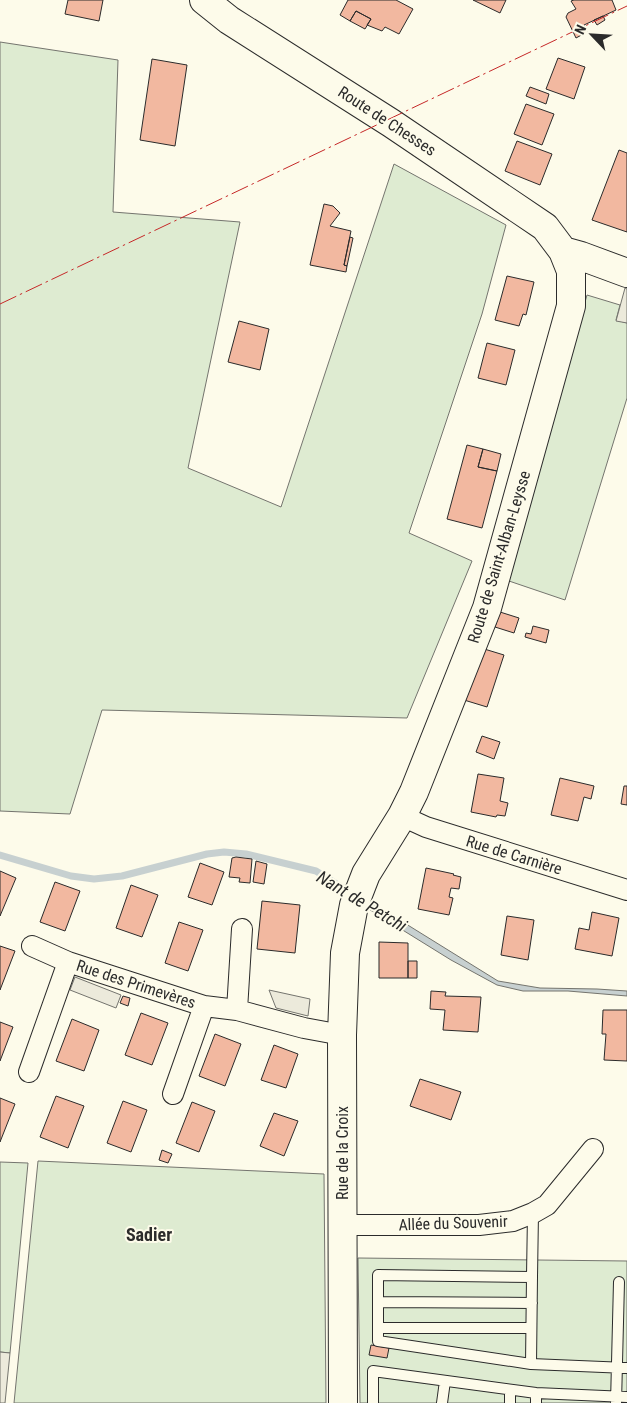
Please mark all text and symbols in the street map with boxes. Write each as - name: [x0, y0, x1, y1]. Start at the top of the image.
- north arrow: [567, 10, 617, 60]
- text: N: [571, 22, 589, 37]
- street label: Route de Chesses: [334, 82, 440, 160]
- street label: Route de Saint-Alban-Leysse: [464, 468, 534, 646]
- street label: Rue de Carnière: [464, 831, 564, 879]
- water label: Nant de Petchi: [313, 866, 412, 937]
- street label: Rue des Primevères: [74, 956, 198, 1012]
- street label: Rue de la Croix: [333, 1106, 352, 1200]
- street label: Allée du Souvenir: [398, 1212, 508, 1234]
- district label: Sadier: [126, 1224, 172, 1245]

